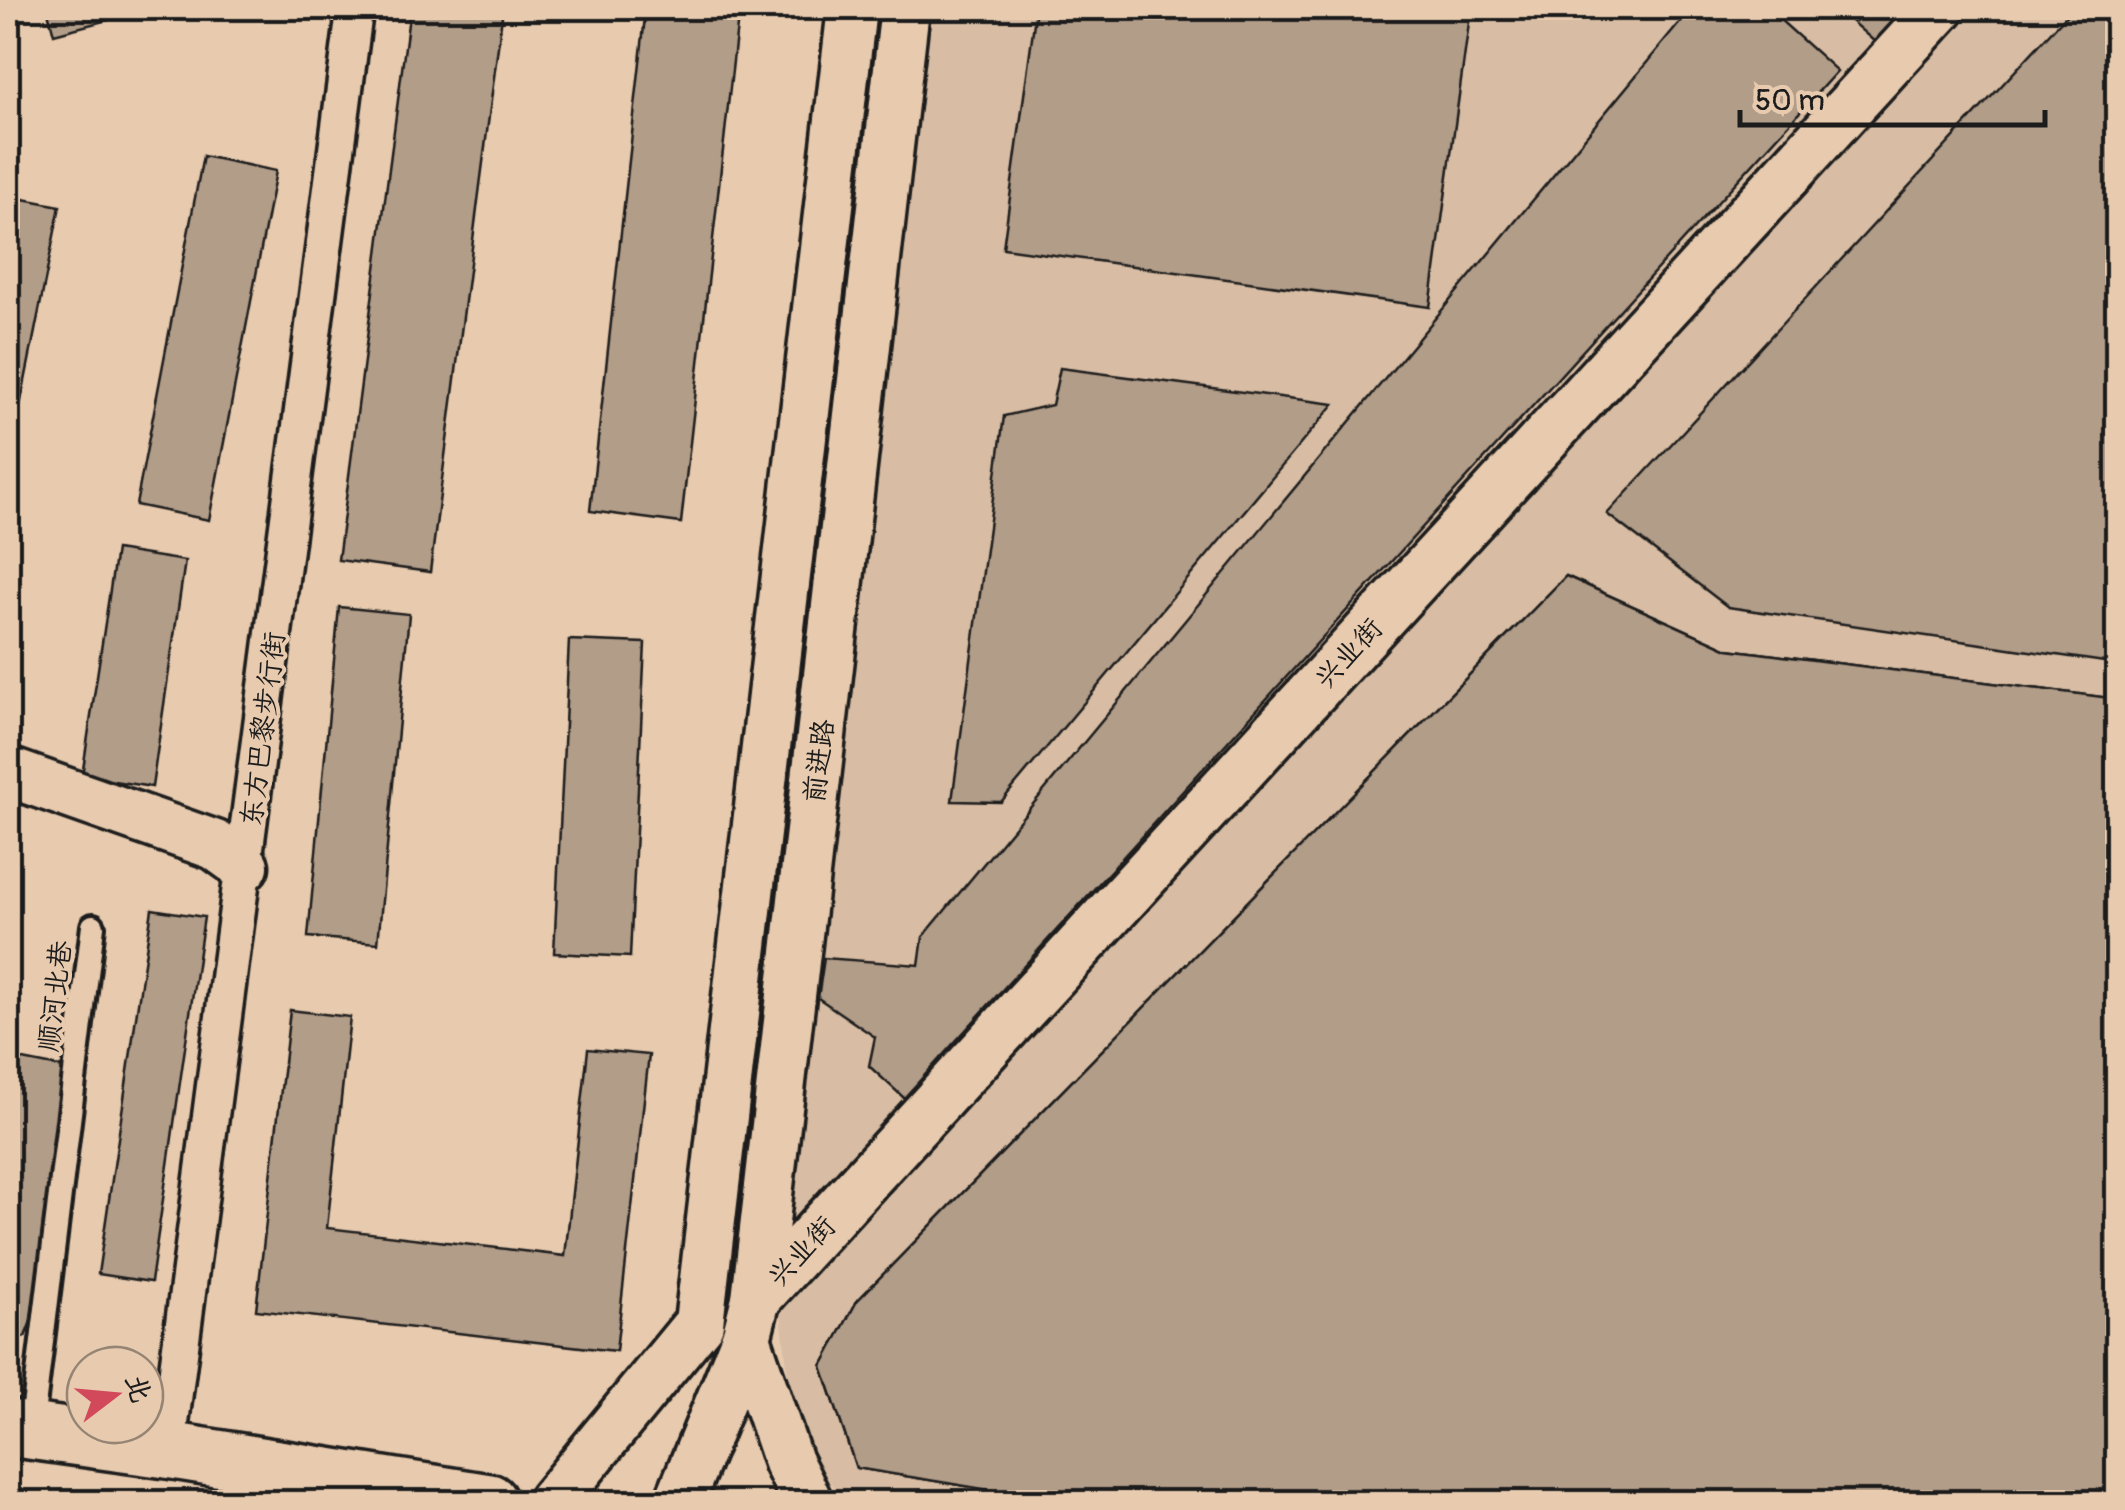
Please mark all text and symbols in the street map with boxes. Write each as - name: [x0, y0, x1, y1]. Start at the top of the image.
- scale bar: [1740, 65, 2045, 127]
- text: 50 m: [1755, 82, 1825, 119]
- street label: 兴业街: [1308, 611, 1391, 697]
- street label: 东方巴黎步行街: [234, 630, 293, 829]
- street label: 前进路: [797, 717, 842, 805]
- street label: 顺河北巷: [31, 937, 80, 1054]
- street label: 兴业街: [761, 1209, 844, 1295]
- north arrow: [65, 1345, 165, 1445]
- text: 北: [117, 1370, 158, 1407]

